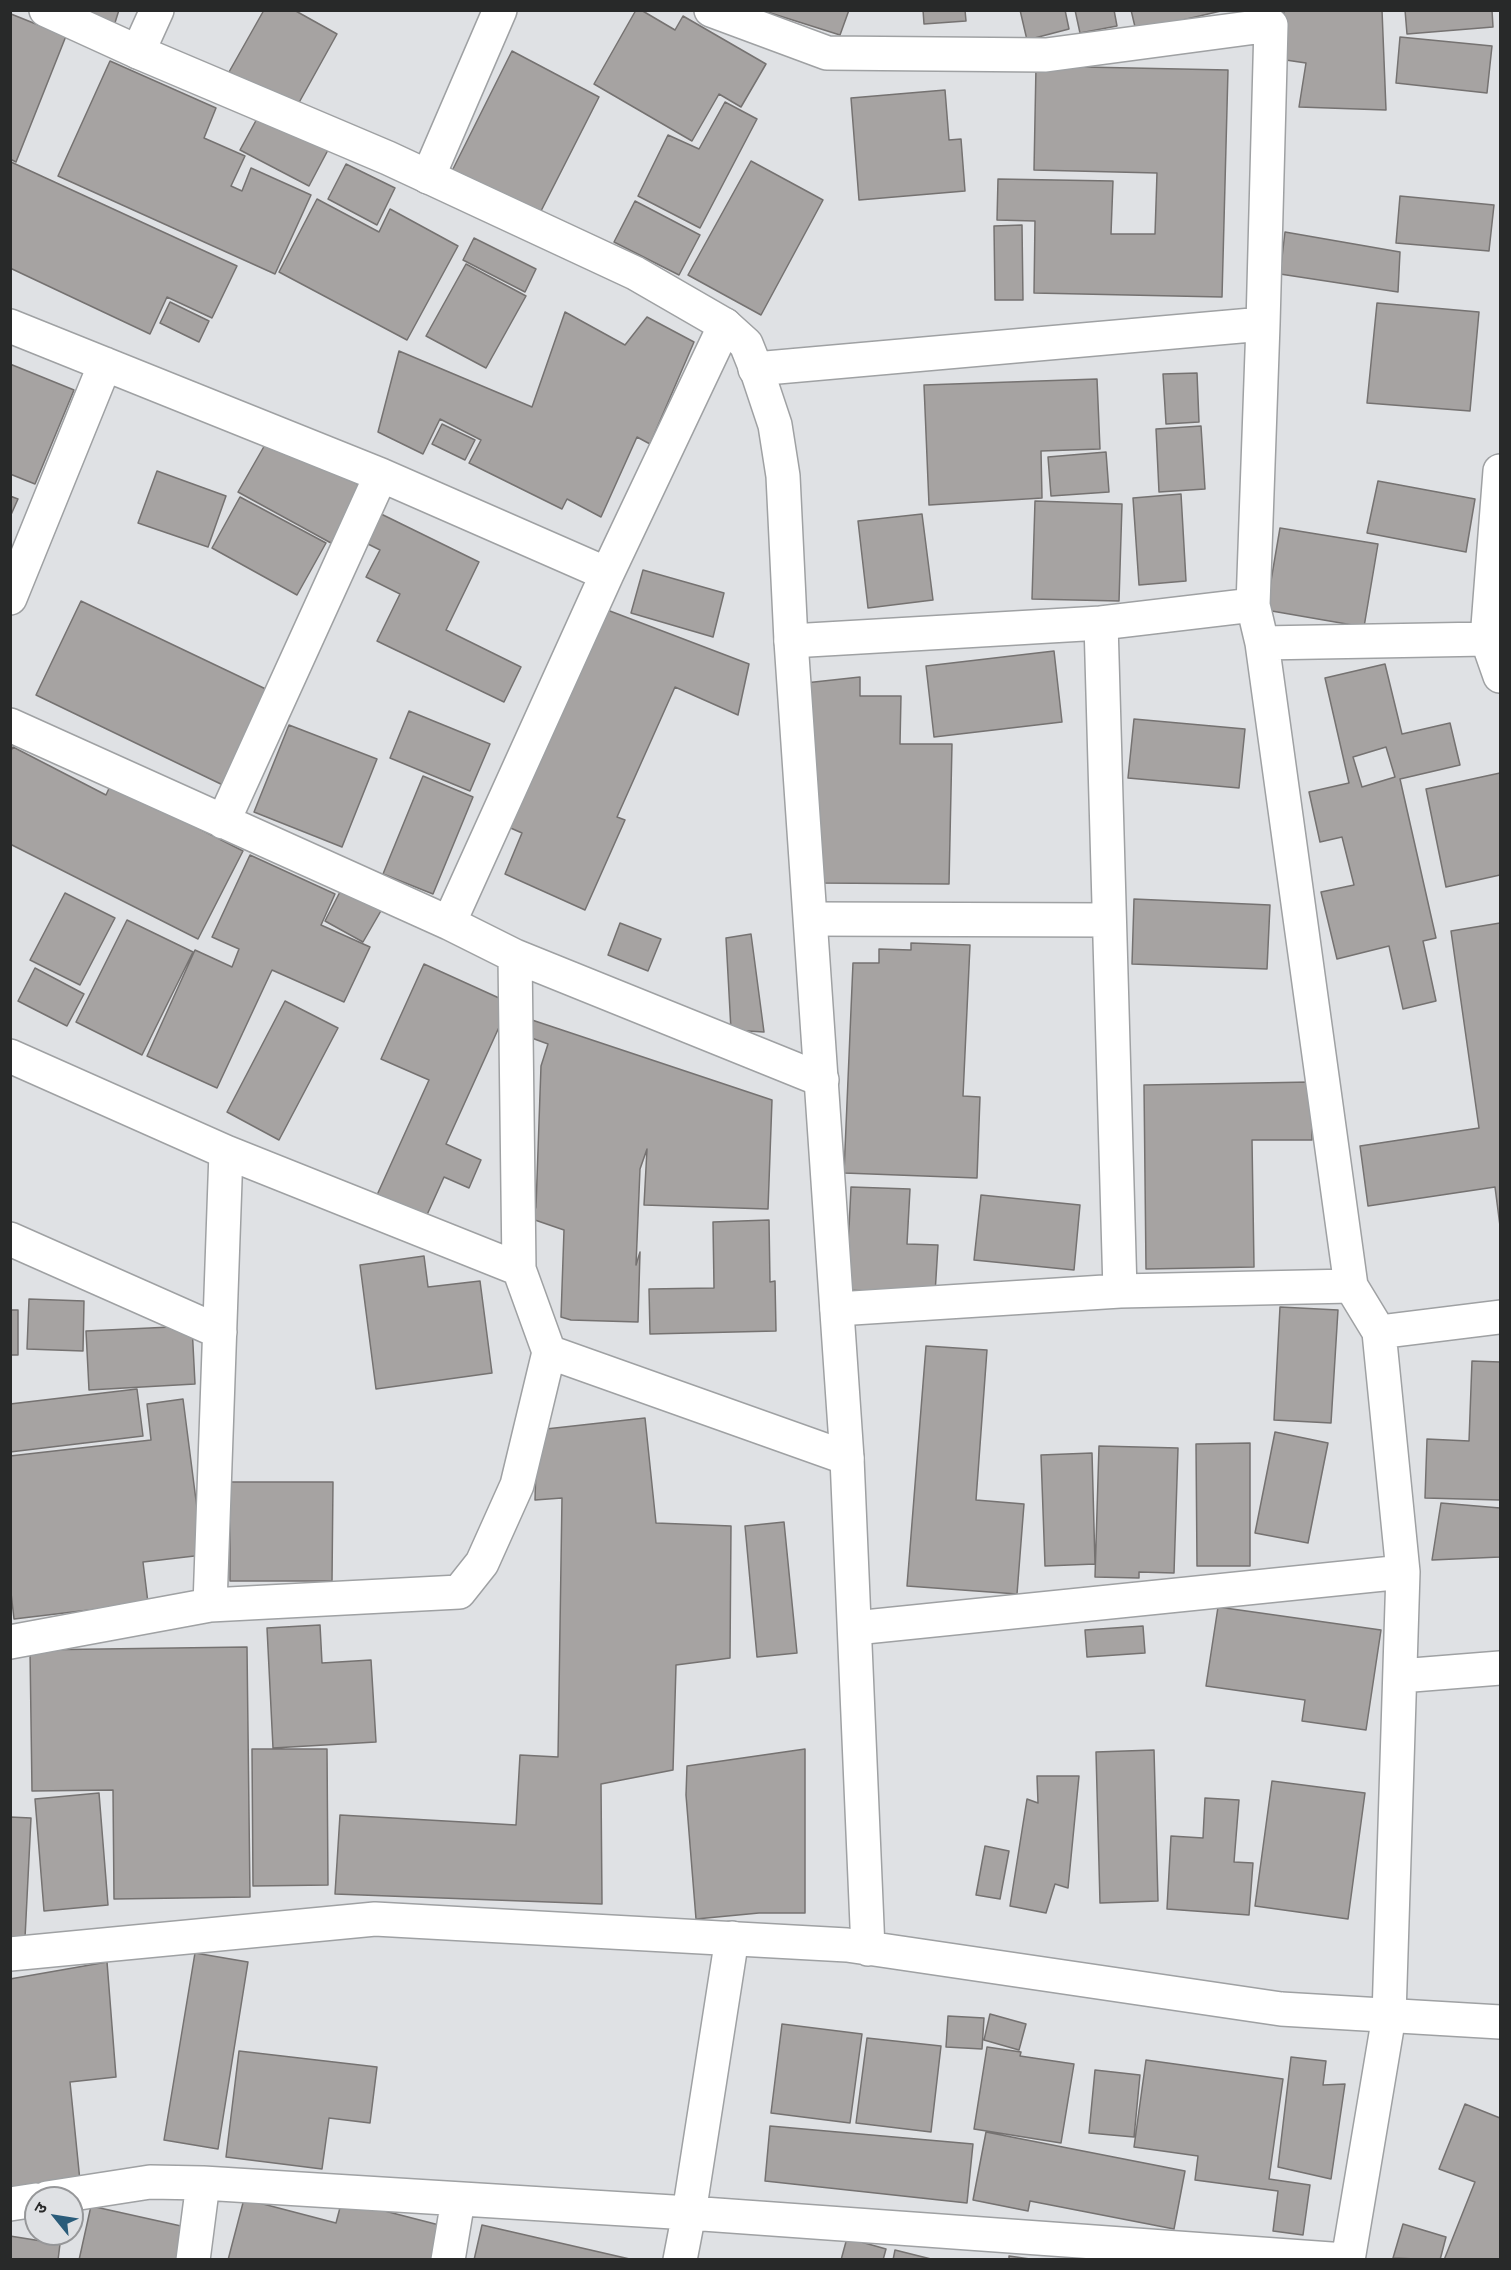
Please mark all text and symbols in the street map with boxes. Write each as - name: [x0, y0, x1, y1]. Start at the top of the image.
- north arrow: [24, 2186, 84, 2246]
- text: उ: [29, 2199, 51, 2217]

